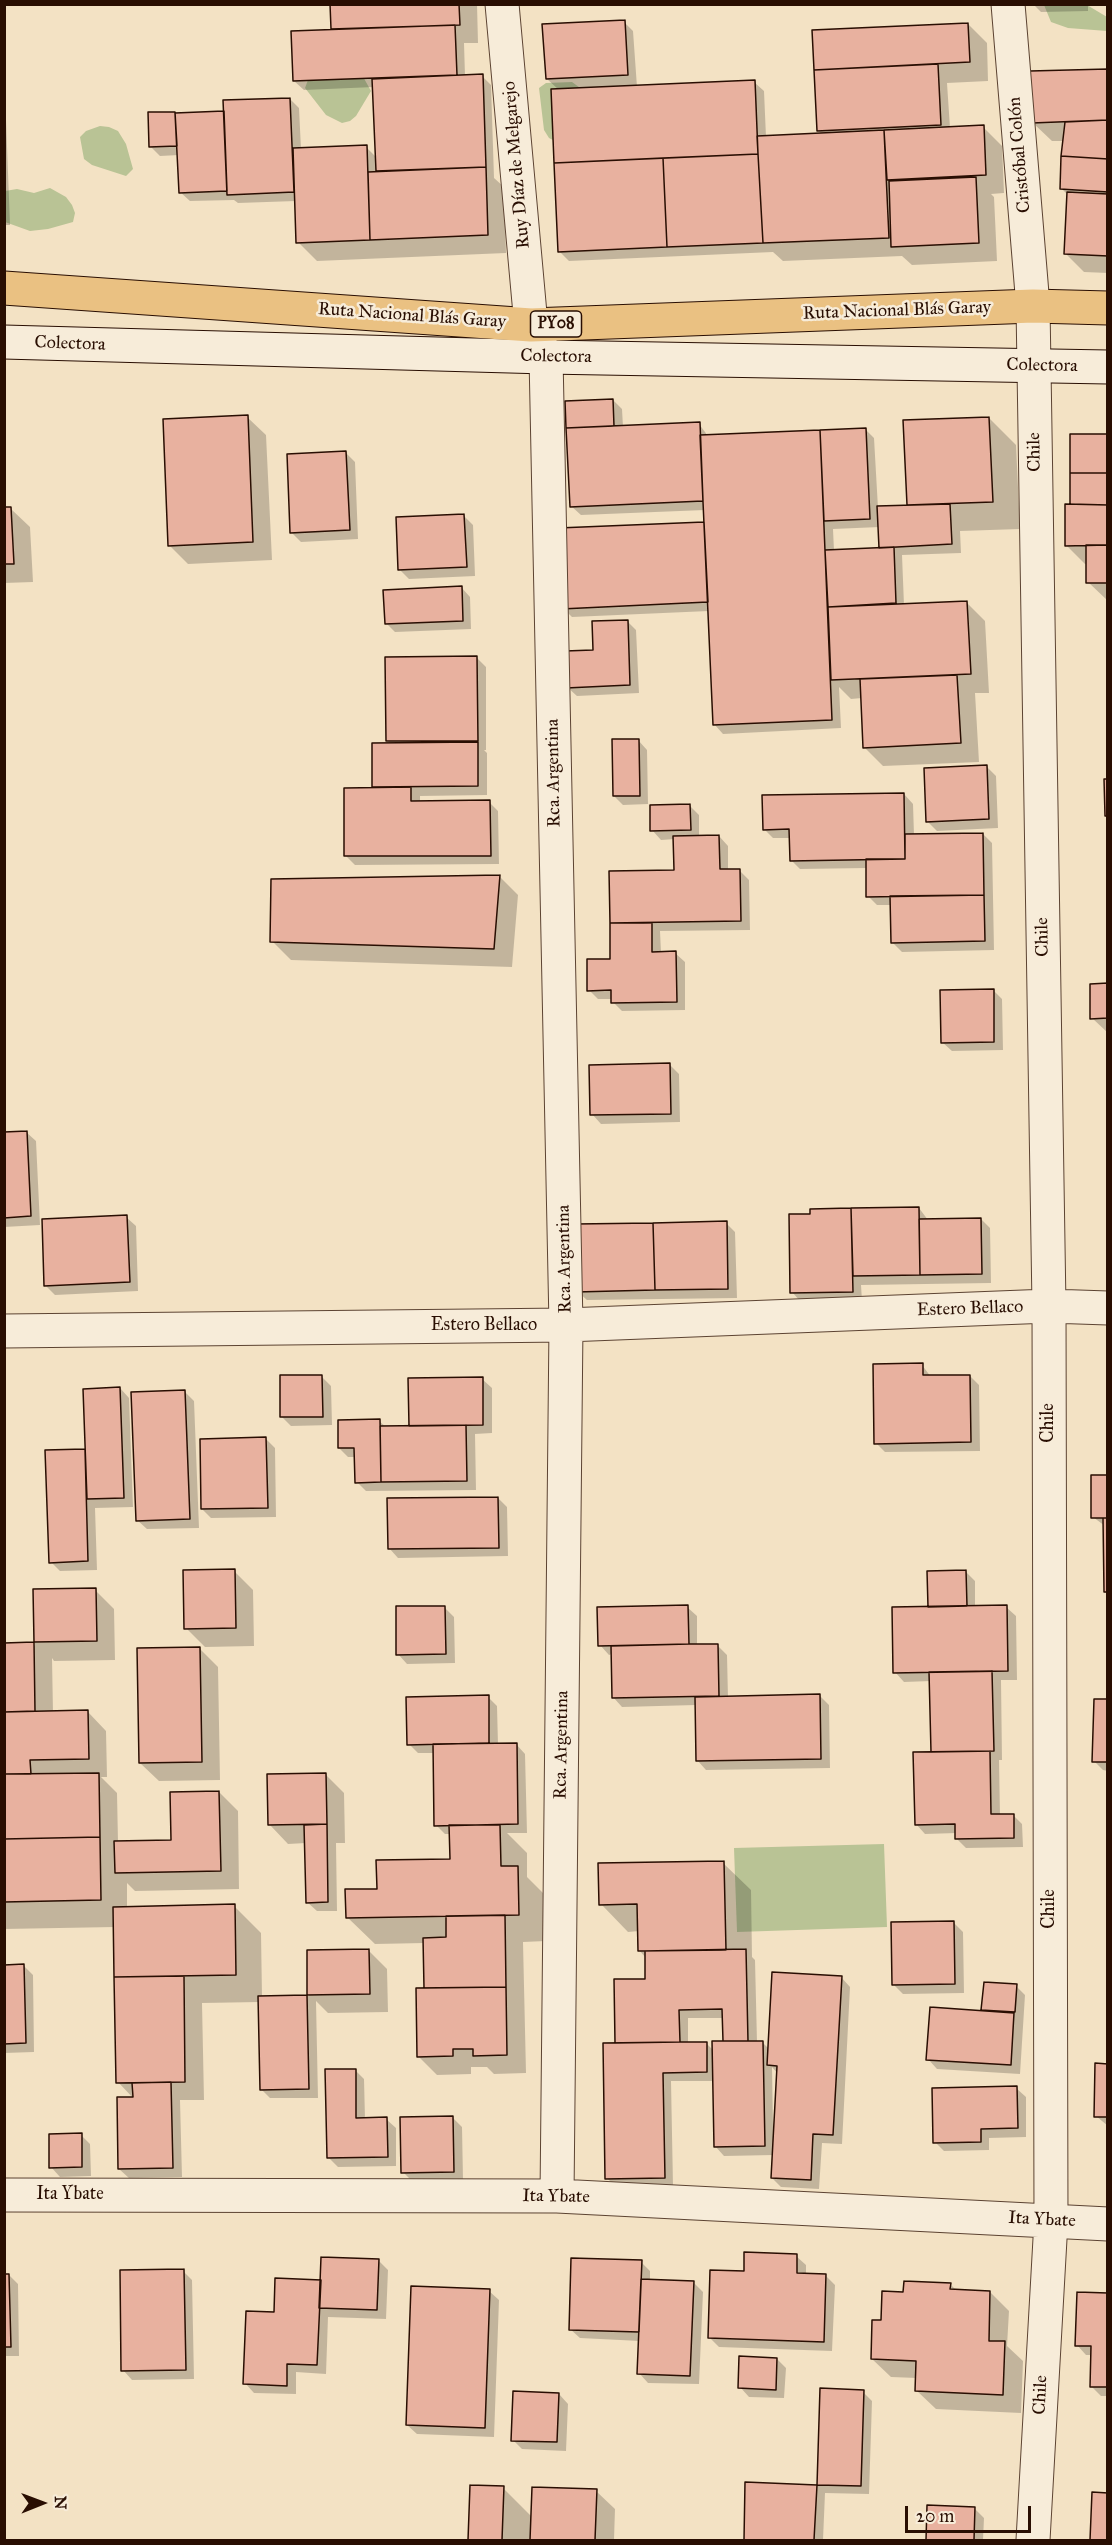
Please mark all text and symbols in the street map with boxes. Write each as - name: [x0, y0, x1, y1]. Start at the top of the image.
- street label: Ruy Díaz de Melgarejo: [499, 80, 535, 250]
- street label: Cristóbal Colón: [1004, 96, 1036, 214]
- street label: Ruta Nacional Blás Garay: [803, 297, 991, 325]
- street label: Ruta Nacional Blás Garay: [317, 299, 507, 333]
- road number: PY08: [530, 311, 582, 337]
- street label: Colectora: [34, 332, 106, 356]
- street label: Colectora: [520, 346, 592, 368]
- street label: Colectora: [1006, 355, 1078, 377]
- street label: Chile: [1024, 432, 1046, 472]
- street label: Rca. Argentina: [542, 718, 566, 828]
- street label: Chile: [1032, 917, 1054, 957]
- street label: Rca. Argentina: [553, 1204, 577, 1314]
- street label: Estero Bellaco: [916, 1296, 1024, 1322]
- street label: Estero Bellaco: [431, 1315, 537, 1337]
- street label: Chile: [1038, 1403, 1060, 1443]
- street label: Rca. Argentina: [550, 1690, 574, 1800]
- street label: Chile: [1039, 1889, 1061, 1929]
- street label: Ita Ybate: [36, 2184, 104, 2206]
- street label: Ita Ybate: [522, 2186, 590, 2208]
- street label: Ita Ybate: [1008, 2207, 1076, 2233]
- street label: Chile: [1029, 2375, 1053, 2415]
- north arrow: [12, 2473, 72, 2533]
- scale bar: [908, 2494, 1034, 2532]
- text: N: [51, 2496, 70, 2510]
- text: 20 m: [916, 2505, 954, 2527]

